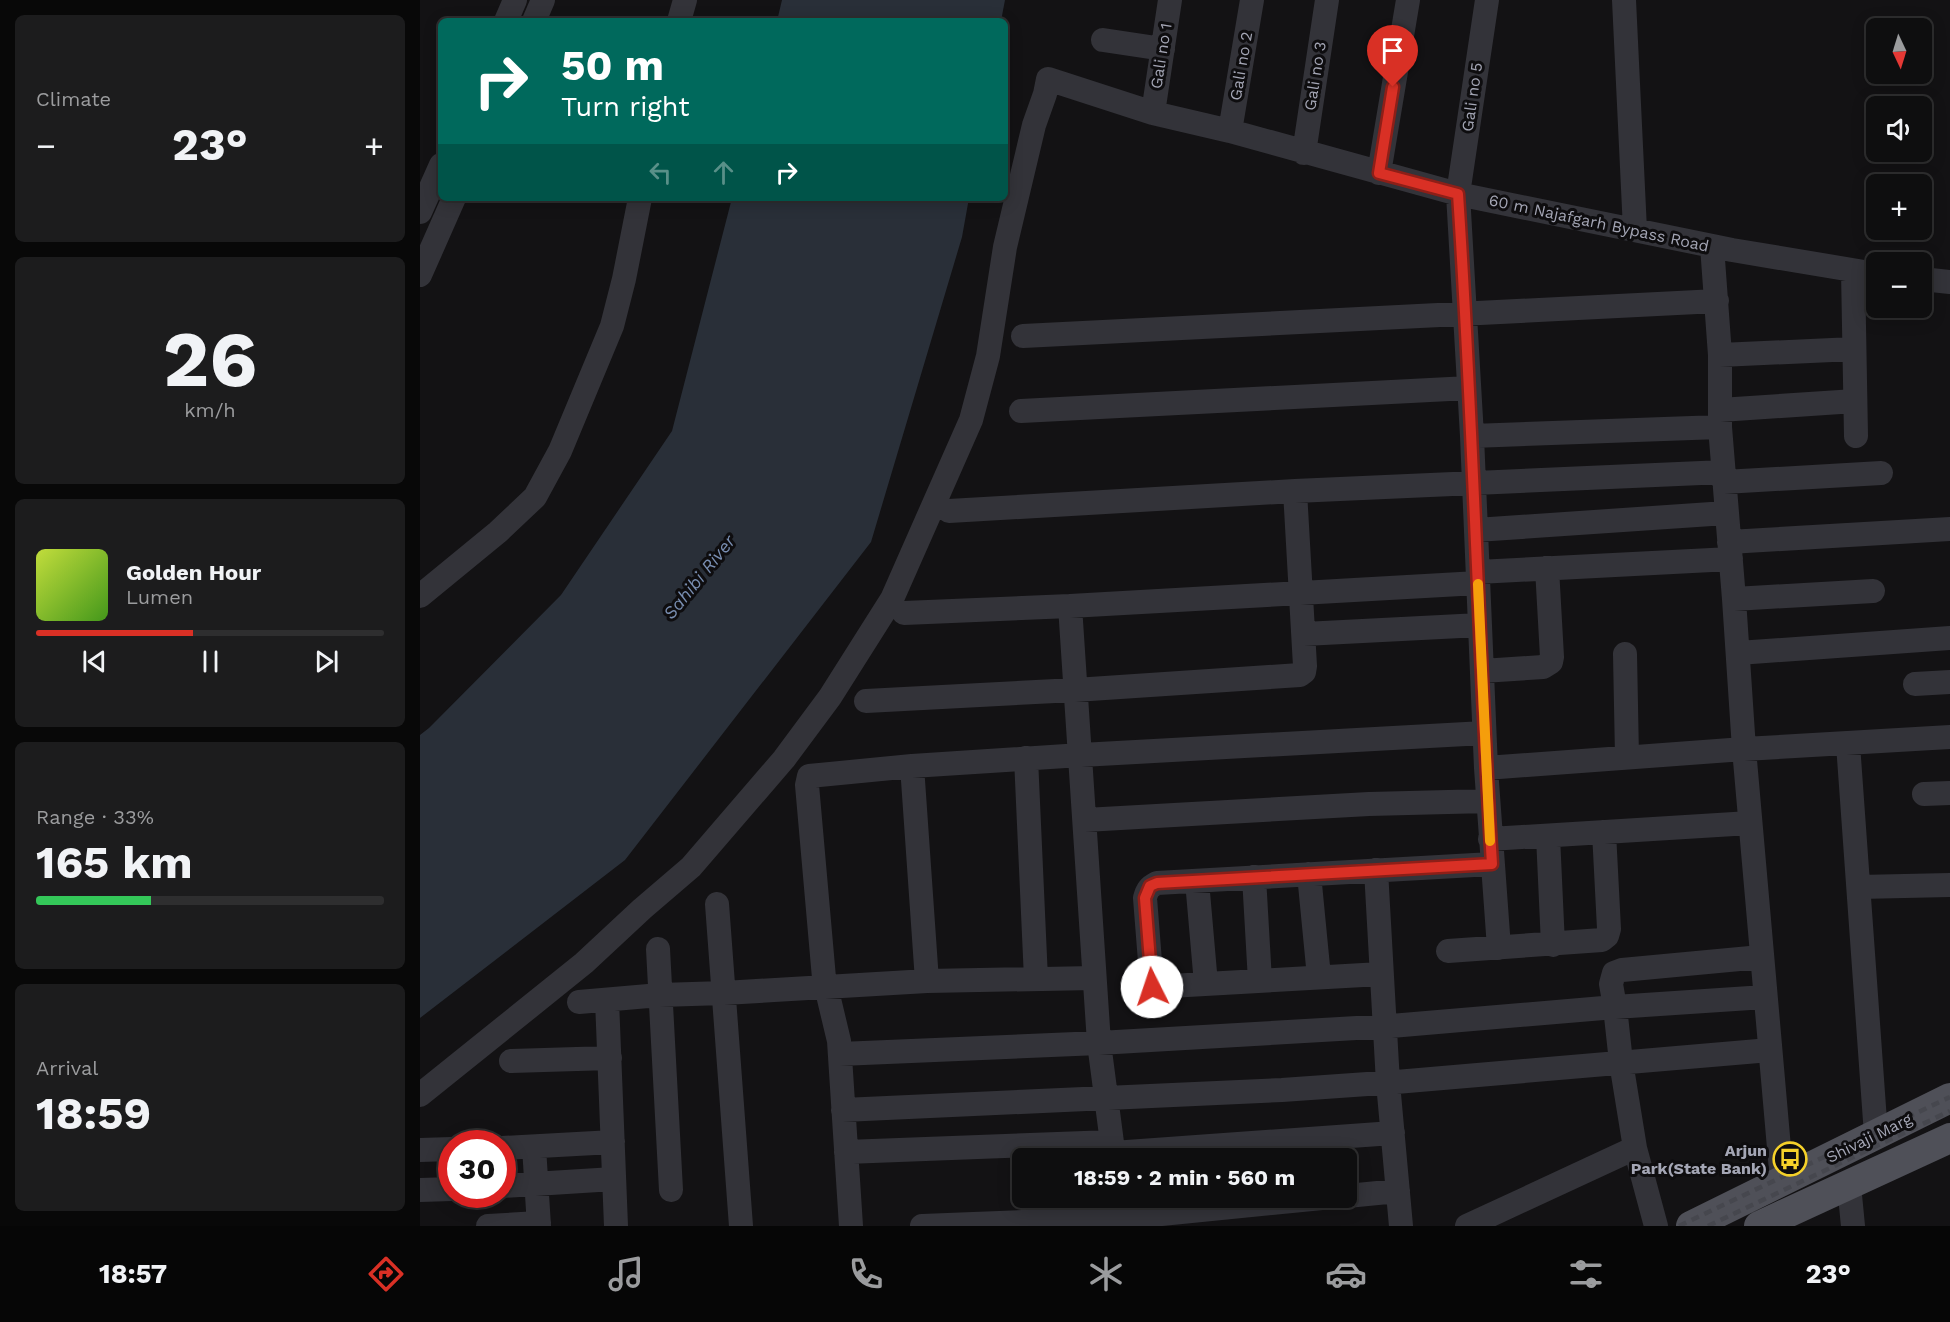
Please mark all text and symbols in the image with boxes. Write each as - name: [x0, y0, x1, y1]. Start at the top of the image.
- north arrow: [1866, 18, 1932, 84]
- map controls: [1866, 18, 1932, 318]
- street label: Gali no 1: [1146, 22, 1176, 90]
- pin: [1367, 25, 1418, 87]
- street label: Gali no 2: [1226, 30, 1256, 102]
- icon: arrive: [1376, 34, 1409, 67]
- street label: Gali no 3: [1300, 40, 1330, 112]
- text: 50 m: [561, 41, 664, 90]
- icon: right: [462, 42, 540, 120]
- street label: Gali no 5: [1458, 61, 1486, 133]
- text: Climate: [36, 87, 111, 111]
- text: Turn right: [561, 91, 690, 123]
- button: sound: [1866, 96, 1932, 162]
- text: 23°: [172, 118, 248, 171]
- text: −: [36, 126, 56, 165]
- text: +: [364, 126, 384, 165]
- icon: left: [644, 156, 677, 189]
- icon: ahead: [707, 156, 740, 189]
- icon: right: [770, 156, 803, 189]
- button: +: [1866, 174, 1932, 240]
- street label: 60 m Najafgarh Bypass Road: [1487, 190, 1711, 256]
- button: −: [1866, 252, 1932, 318]
- text: 26: [163, 313, 257, 405]
- text: km/h: [184, 398, 236, 422]
- water label: Sahibi River: [659, 530, 740, 623]
- text: Golden Hour: [126, 560, 261, 585]
- text: Lumen: [126, 585, 193, 609]
- icon: previous: [78, 645, 111, 678]
- icon: pause: [194, 645, 227, 678]
- icon: next: [310, 645, 343, 678]
- text: Range · 33%: [36, 805, 154, 829]
- text: 165 km: [36, 836, 193, 889]
- position arrow: [1120, 955, 1184, 1019]
- text: Arrival: [36, 1056, 98, 1080]
- text: 18:59: [36, 1087, 151, 1140]
- street label: Shivaji Marg: [1823, 1109, 1915, 1167]
- speed limit sign: 30: [438, 1130, 516, 1208]
- place label: Arjun Park(State Bank): [1631, 1141, 1767, 1178]
- bus stop icon: Arjun Park(State Bank): [1772, 1141, 1808, 1177]
- text: 18:59 · 2 min · 560 m: [1074, 1165, 1295, 1190]
- icon: directions: [365, 1253, 407, 1295]
- icon: music: [605, 1253, 647, 1295]
- icon: phone: [845, 1253, 887, 1295]
- icon: climate: [1085, 1253, 1127, 1295]
- icon: car: [1325, 1253, 1367, 1295]
- icon: filters: [1565, 1253, 1607, 1295]
- text: 18:57: [99, 1258, 167, 1290]
- text: 23°: [1805, 1258, 1851, 1290]

